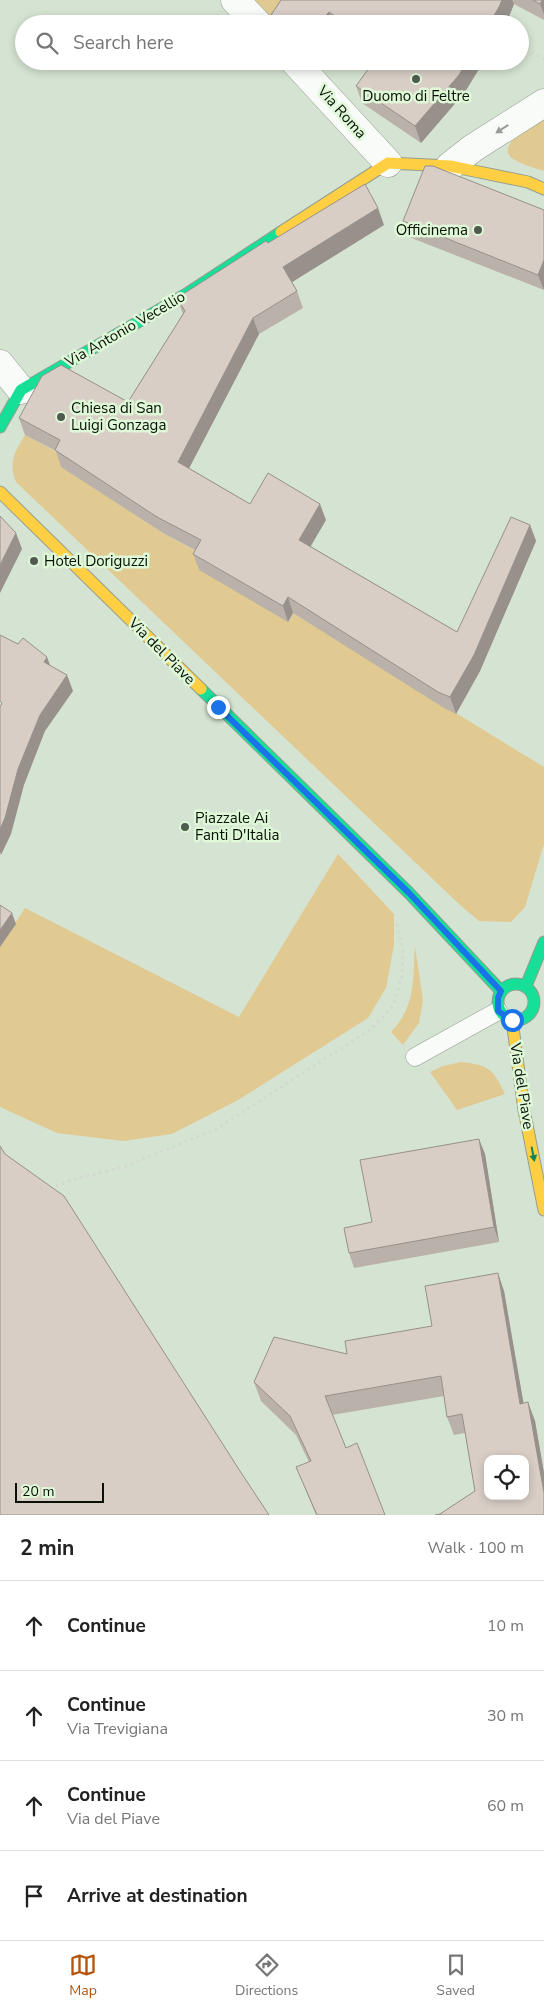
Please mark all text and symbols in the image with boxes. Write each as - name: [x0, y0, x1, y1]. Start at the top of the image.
- search box: [15, 15, 529, 70]
- icon: search: [33, 29, 61, 57]
- text: Search here: [73, 30, 174, 56]
- marker: Duomo di Feltre: [410, 73, 422, 85]
- street label: Via Roma: [312, 81, 371, 143]
- place label: Duomo di Feltre: [362, 86, 470, 106]
- one-way arrow: [496, 124, 509, 133]
- place label: Officinema: [396, 220, 468, 240]
- marker: Officinema: [472, 224, 484, 236]
- street label: Via Antonio Vecellio: [60, 286, 189, 372]
- place label: Chiesa di San Luigi Gonzaga: [71, 398, 166, 435]
- marker: Chiesa di San Luigi Gonzaga: [55, 411, 67, 423]
- place label: Hotel Doriguzzi: [44, 551, 148, 571]
- marker: Hotel Doriguzzi: [28, 555, 40, 567]
- street label: Via del Piave: [123, 612, 200, 689]
- route end: [207, 696, 230, 719]
- place label: Piazzale Ai Fanti D'Italia: [195, 808, 279, 845]
- marker: Piazzale Ai Fanti D'Italia: [179, 821, 191, 833]
- route start: [501, 1009, 524, 1032]
- street label: Via del Piave: [505, 1040, 539, 1131]
- one-way arrow: [529, 1147, 537, 1162]
- map controls: [484, 1455, 529, 1500]
- button: locate: [484, 1455, 529, 1500]
- scale bar: [15, 1480, 104, 1503]
- text: 20 m: [22, 1482, 54, 1501]
- text: 2 min: [20, 1534, 74, 1562]
- text: Walk · 100 m: [428, 1537, 524, 1559]
- icon: ahead: [20, 1612, 48, 1640]
- text: Continue: [67, 1613, 146, 1639]
- text: 10 m: [487, 1615, 524, 1637]
- text: Continue: [67, 1692, 146, 1718]
- icon: ahead: [20, 1702, 48, 1730]
- text: 30 m: [487, 1705, 524, 1727]
- text: Via Trevigiana: [67, 1718, 168, 1740]
- text: Continue: [67, 1782, 146, 1808]
- icon: ahead: [20, 1792, 48, 1820]
- text: 60 m: [487, 1795, 524, 1817]
- text: Via del Piave: [67, 1808, 160, 1830]
- icon: arrive: [20, 1882, 48, 1910]
- text: Arrive at destination: [67, 1883, 248, 1909]
- tab: Map: [69, 1951, 97, 2000]
- tab: Directions: [235, 1951, 298, 2000]
- tab: Saved: [436, 1951, 475, 2000]

